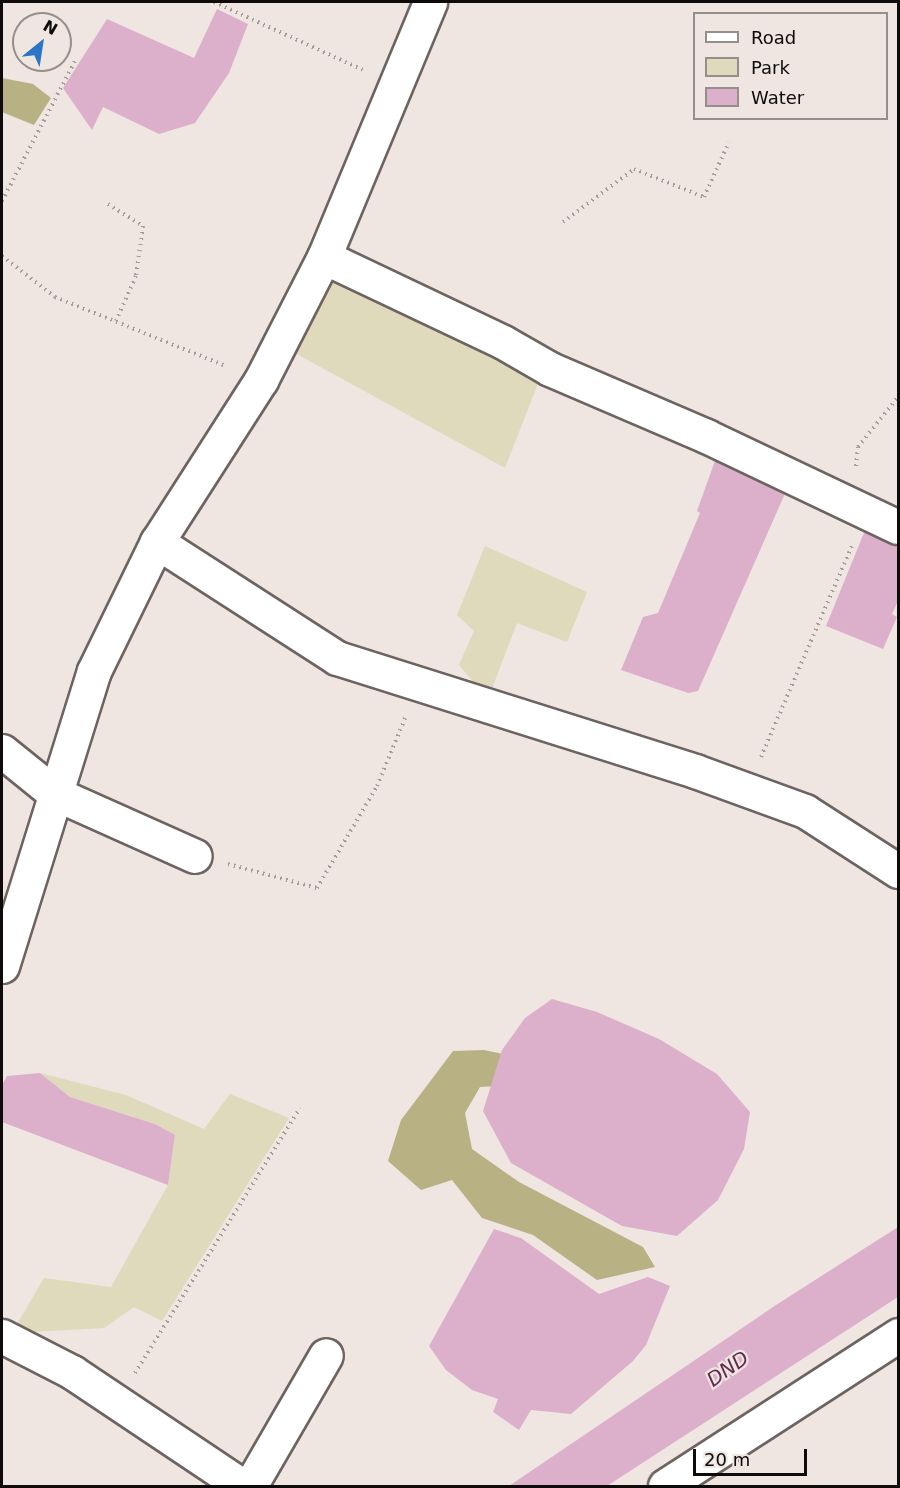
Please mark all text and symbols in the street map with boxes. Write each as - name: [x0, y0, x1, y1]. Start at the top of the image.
- north arrow: [12, 12, 72, 72]
- legend: [693, 12, 888, 120]
- text: N: [40, 16, 61, 39]
- text: Road: [751, 27, 796, 48]
- text: Park: [751, 57, 790, 78]
- text: Water: [751, 87, 804, 108]
- water label: DND: [702, 1346, 754, 1392]
- scale bar: [696, 1437, 810, 1475]
- text: 20 m: [704, 1449, 750, 1470]

